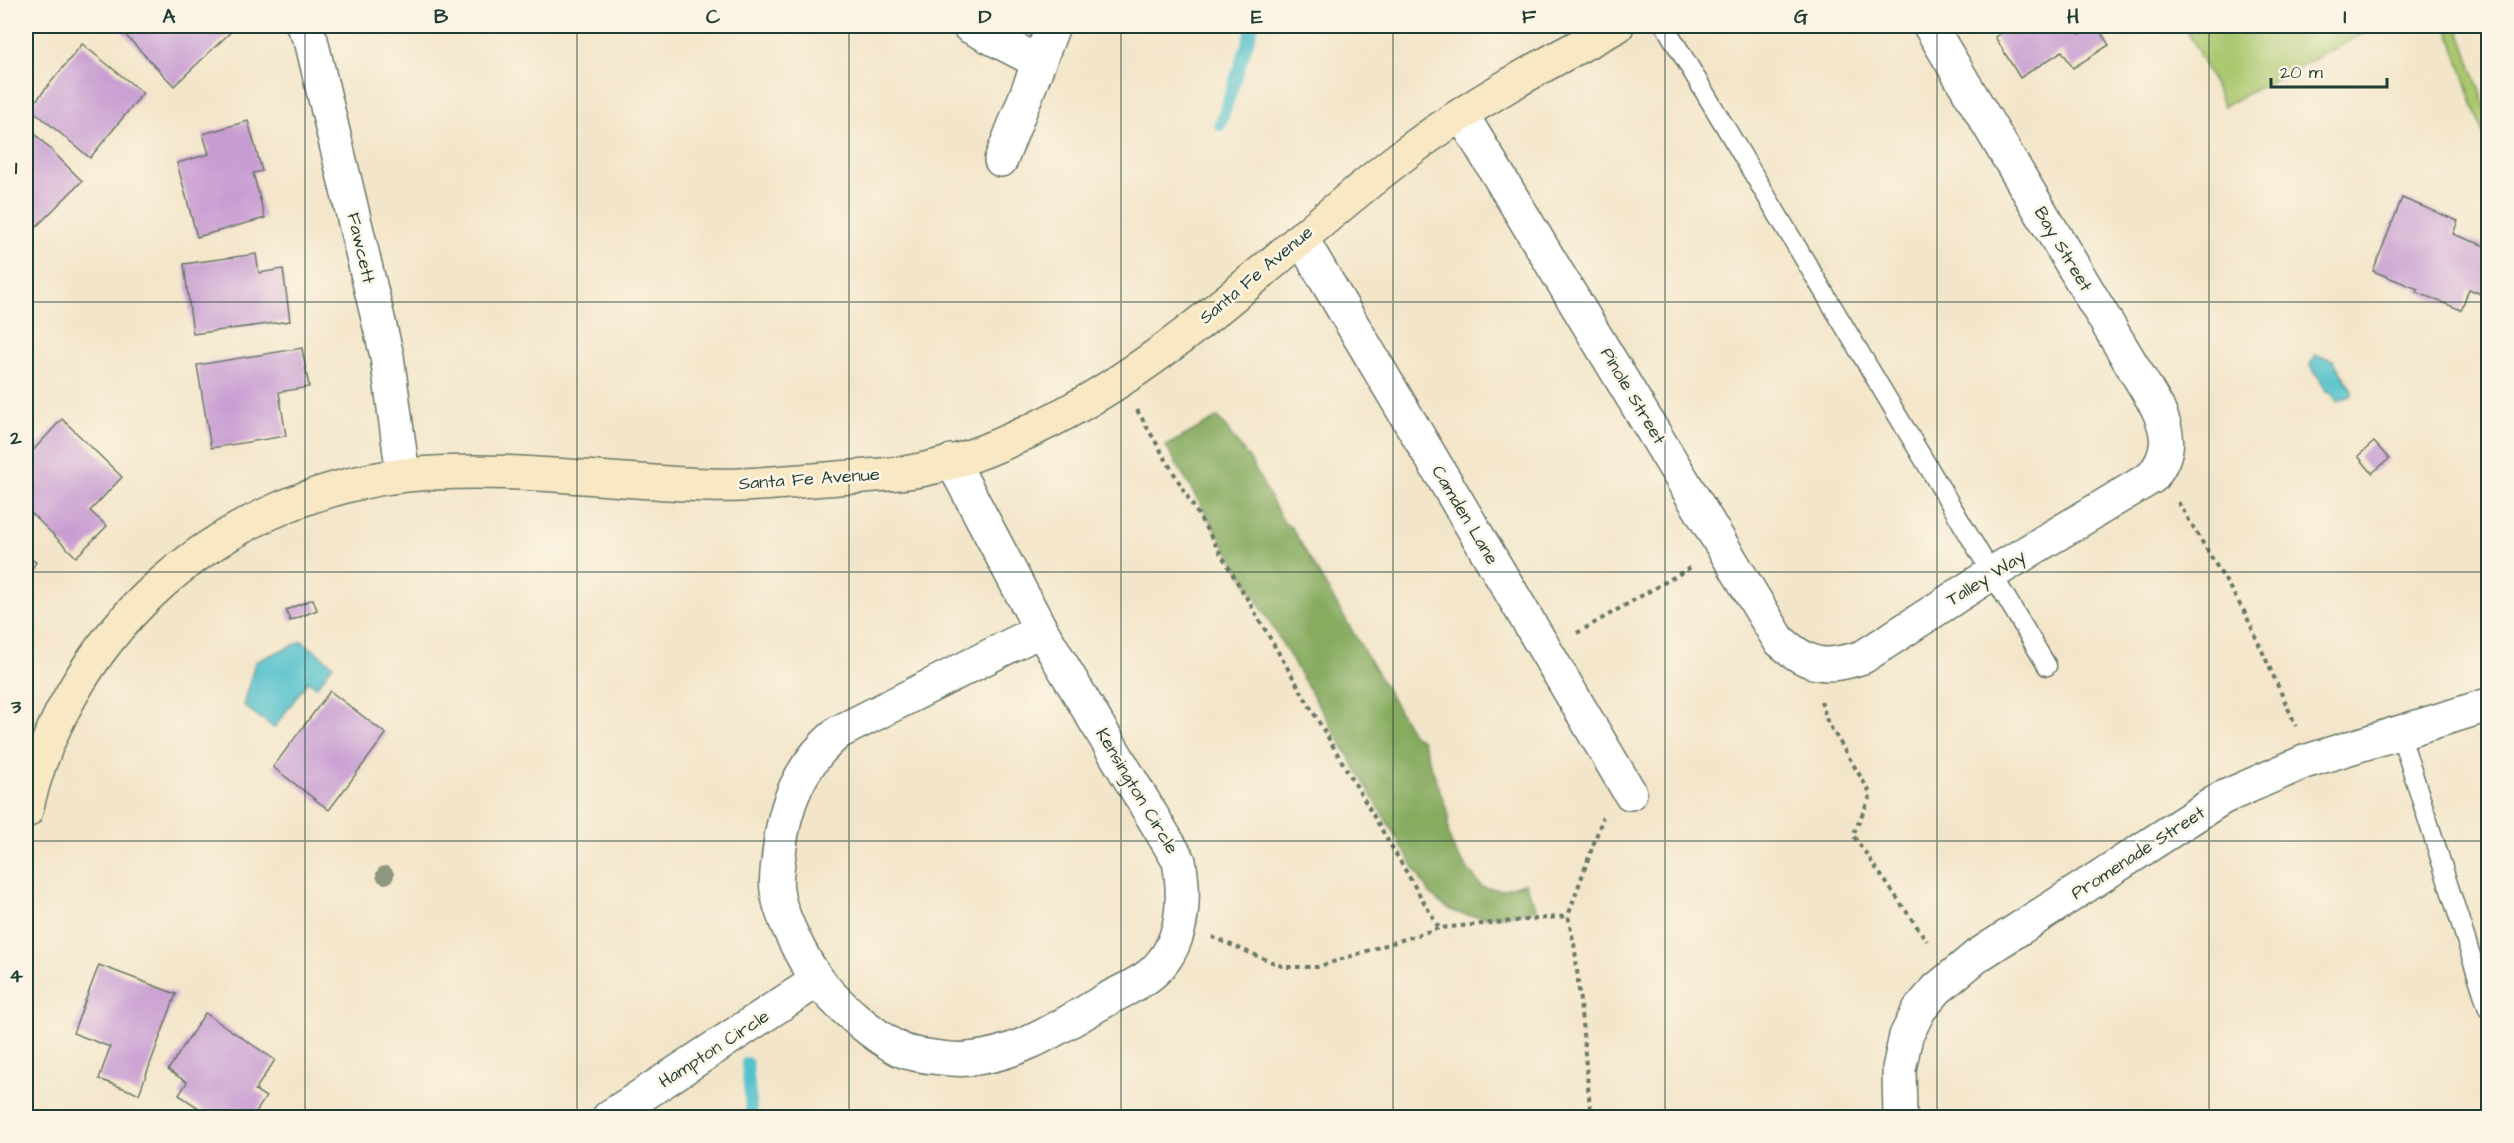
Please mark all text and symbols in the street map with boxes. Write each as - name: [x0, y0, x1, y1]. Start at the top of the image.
- text: A: [163, 3, 176, 31]
- text: B: [434, 3, 449, 31]
- text: C: [706, 3, 721, 31]
- text: D: [979, 3, 992, 31]
- text: E: [1251, 3, 1263, 31]
- text: F: [1522, 3, 1537, 31]
- text: G: [1794, 3, 1808, 31]
- text: H: [2067, 3, 2079, 31]
- text: I: [2343, 3, 2347, 31]
- scale bar: [2271, 51, 2386, 89]
- text: 20 m: [2280, 60, 2323, 85]
- text: 1: [15, 154, 18, 182]
- street label: Bay Street: [2027, 202, 2098, 297]
- street label: Fawcett: [341, 210, 381, 287]
- street label: Santa Fe Avenue: [1194, 220, 1318, 330]
- street label: Pinole Street: [1594, 343, 1672, 450]
- text: 2: [9, 424, 22, 452]
- street label: Camden Lane: [1426, 461, 1505, 569]
- street label: Santa Fe Avenue: [738, 462, 881, 496]
- street label: Talley Way: [1942, 544, 2031, 613]
- text: 3: [10, 693, 22, 721]
- street label: Kensington Circle: [1089, 723, 1185, 859]
- street label: Promenade Street: [2066, 800, 2210, 906]
- text: 4: [9, 962, 23, 990]
- street label: Hampton Circle: [654, 1004, 774, 1094]

